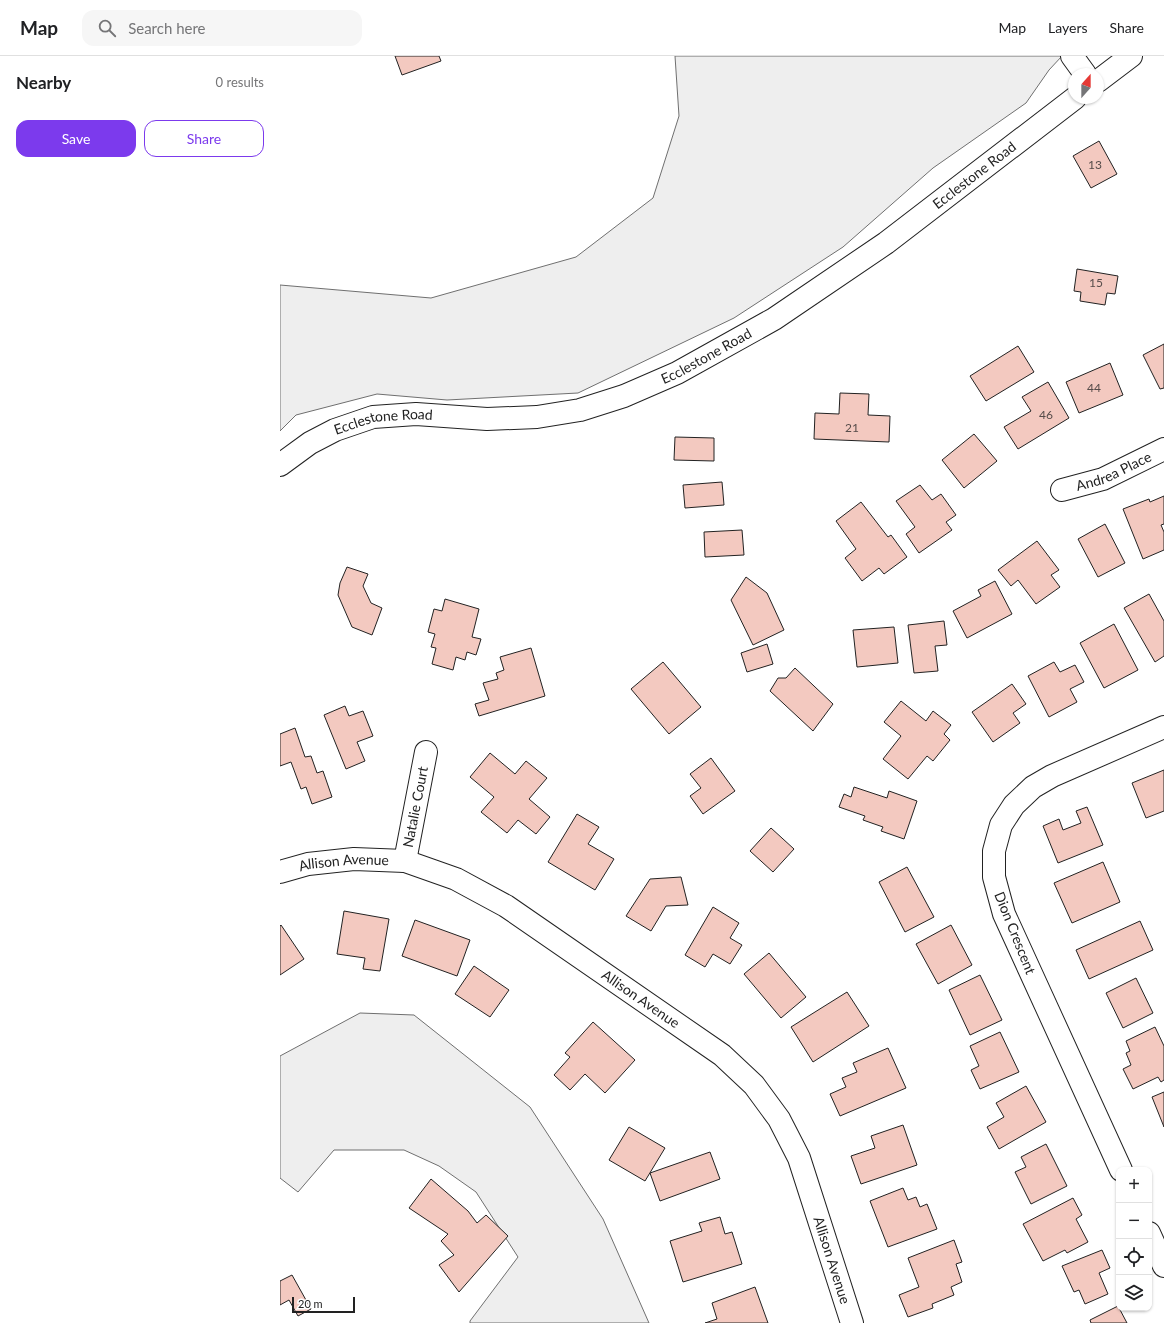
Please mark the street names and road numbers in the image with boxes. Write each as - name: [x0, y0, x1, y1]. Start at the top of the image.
- street label: Ecclestone Road: [929, 138, 1019, 212]
- street label: Ecclestone Road: [658, 324, 754, 387]
- street label: Ecclestone Road: [331, 405, 433, 438]
- street label: Andrea Place: [1074, 448, 1154, 494]
- street label: Natalie Court: [399, 765, 431, 849]
- street label: Allison Avenue: [296, 850, 389, 874]
- street label: Dion Crescent: [991, 889, 1040, 977]
- street label: Allison Avenue: [599, 966, 683, 1031]
- street label: Allison Avenue: [810, 1214, 854, 1306]

